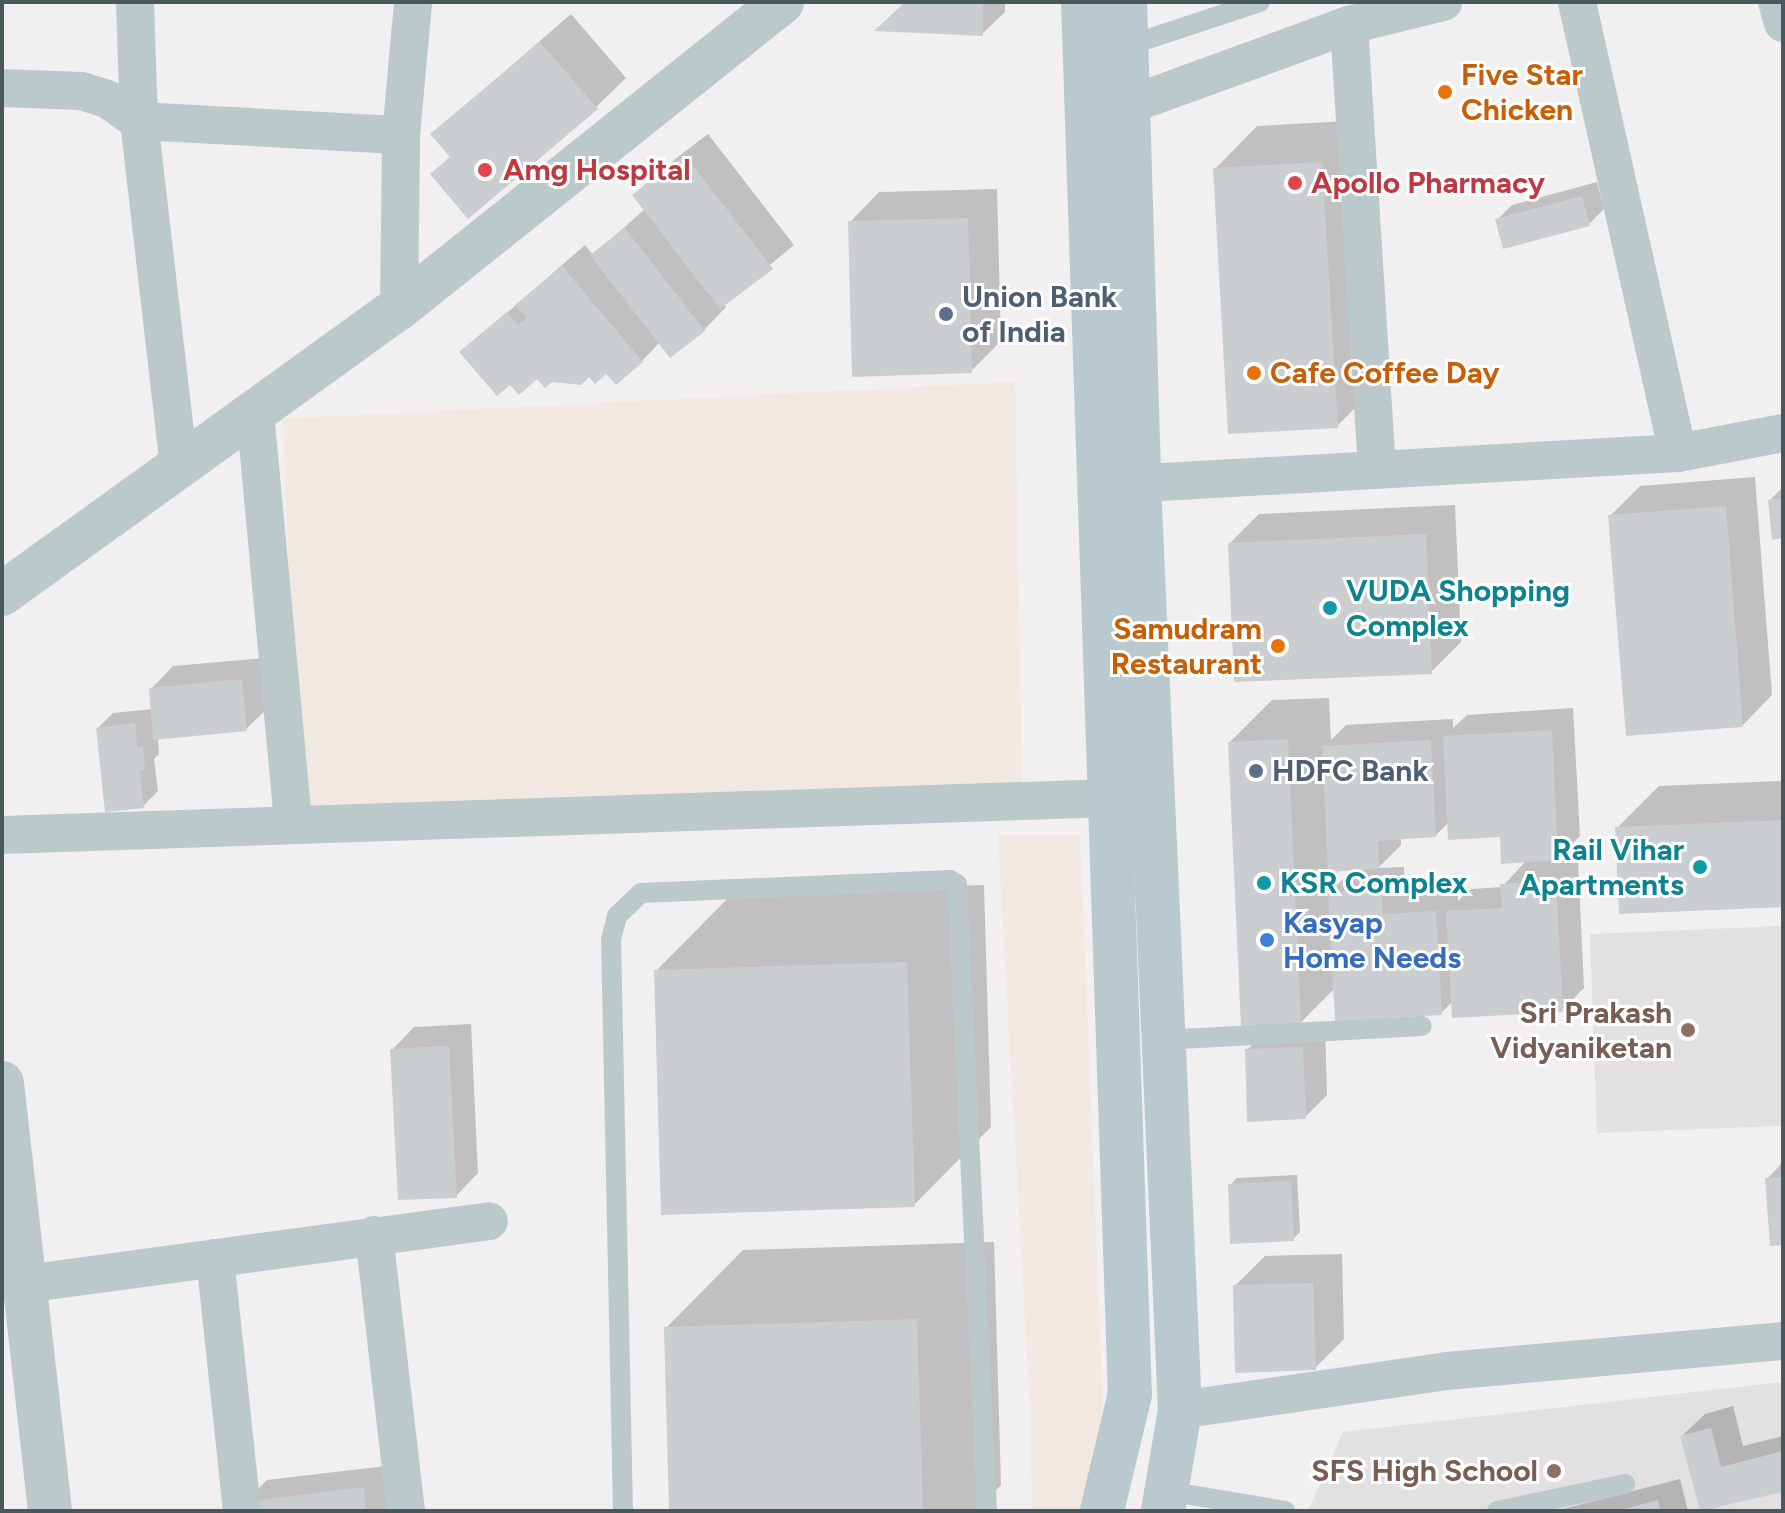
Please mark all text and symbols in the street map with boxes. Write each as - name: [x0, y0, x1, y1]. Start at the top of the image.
- place label: Five Star Chicken: [1461, 57, 1583, 128]
- marker: Five Star Chicken: [1436, 83, 1454, 101]
- place label: Amg Hospital: [503, 152, 691, 188]
- marker: Amg Hospital: [474, 159, 496, 181]
- place label: Apollo Pharmacy: [1311, 165, 1545, 201]
- marker: Apollo Pharmacy: [1286, 174, 1304, 192]
- place label: Union Bank of India: [962, 279, 1117, 350]
- marker: Union Bank of India: [937, 305, 955, 323]
- place label: Cafe Coffee Day: [1270, 355, 1500, 391]
- marker: Cafe Coffee Day: [1245, 364, 1263, 382]
- place label: VUDA Shopping Complex: [1346, 573, 1570, 644]
- marker: VUDA Shopping Complex: [1321, 599, 1339, 617]
- place label: Samudram Restaurant: [1111, 611, 1262, 682]
- marker: Samudram Restaurant: [1269, 637, 1287, 655]
- place label: HDFC Bank: [1272, 753, 1429, 789]
- marker: HDFC Bank: [1247, 762, 1265, 780]
- place label: Rail Vihar Apartments: [1519, 832, 1684, 902]
- marker: Rail Vihar Apartments: [1691, 858, 1709, 876]
- place label: KSR Complex: [1280, 865, 1468, 901]
- marker: KSR Complex: [1255, 874, 1273, 892]
- place label: Kasyap Home Needs: [1283, 905, 1461, 976]
- marker: Kasyap Home Needs: [1258, 931, 1276, 949]
- place label: Sri Prakash Vidyaniketan: [1490, 995, 1672, 1066]
- marker: Sri Prakash Vidyaniketan: [1679, 1021, 1697, 1039]
- place label: SFS High School: [1311, 1453, 1538, 1489]
- marker: SFS High School: [1545, 1462, 1563, 1480]

